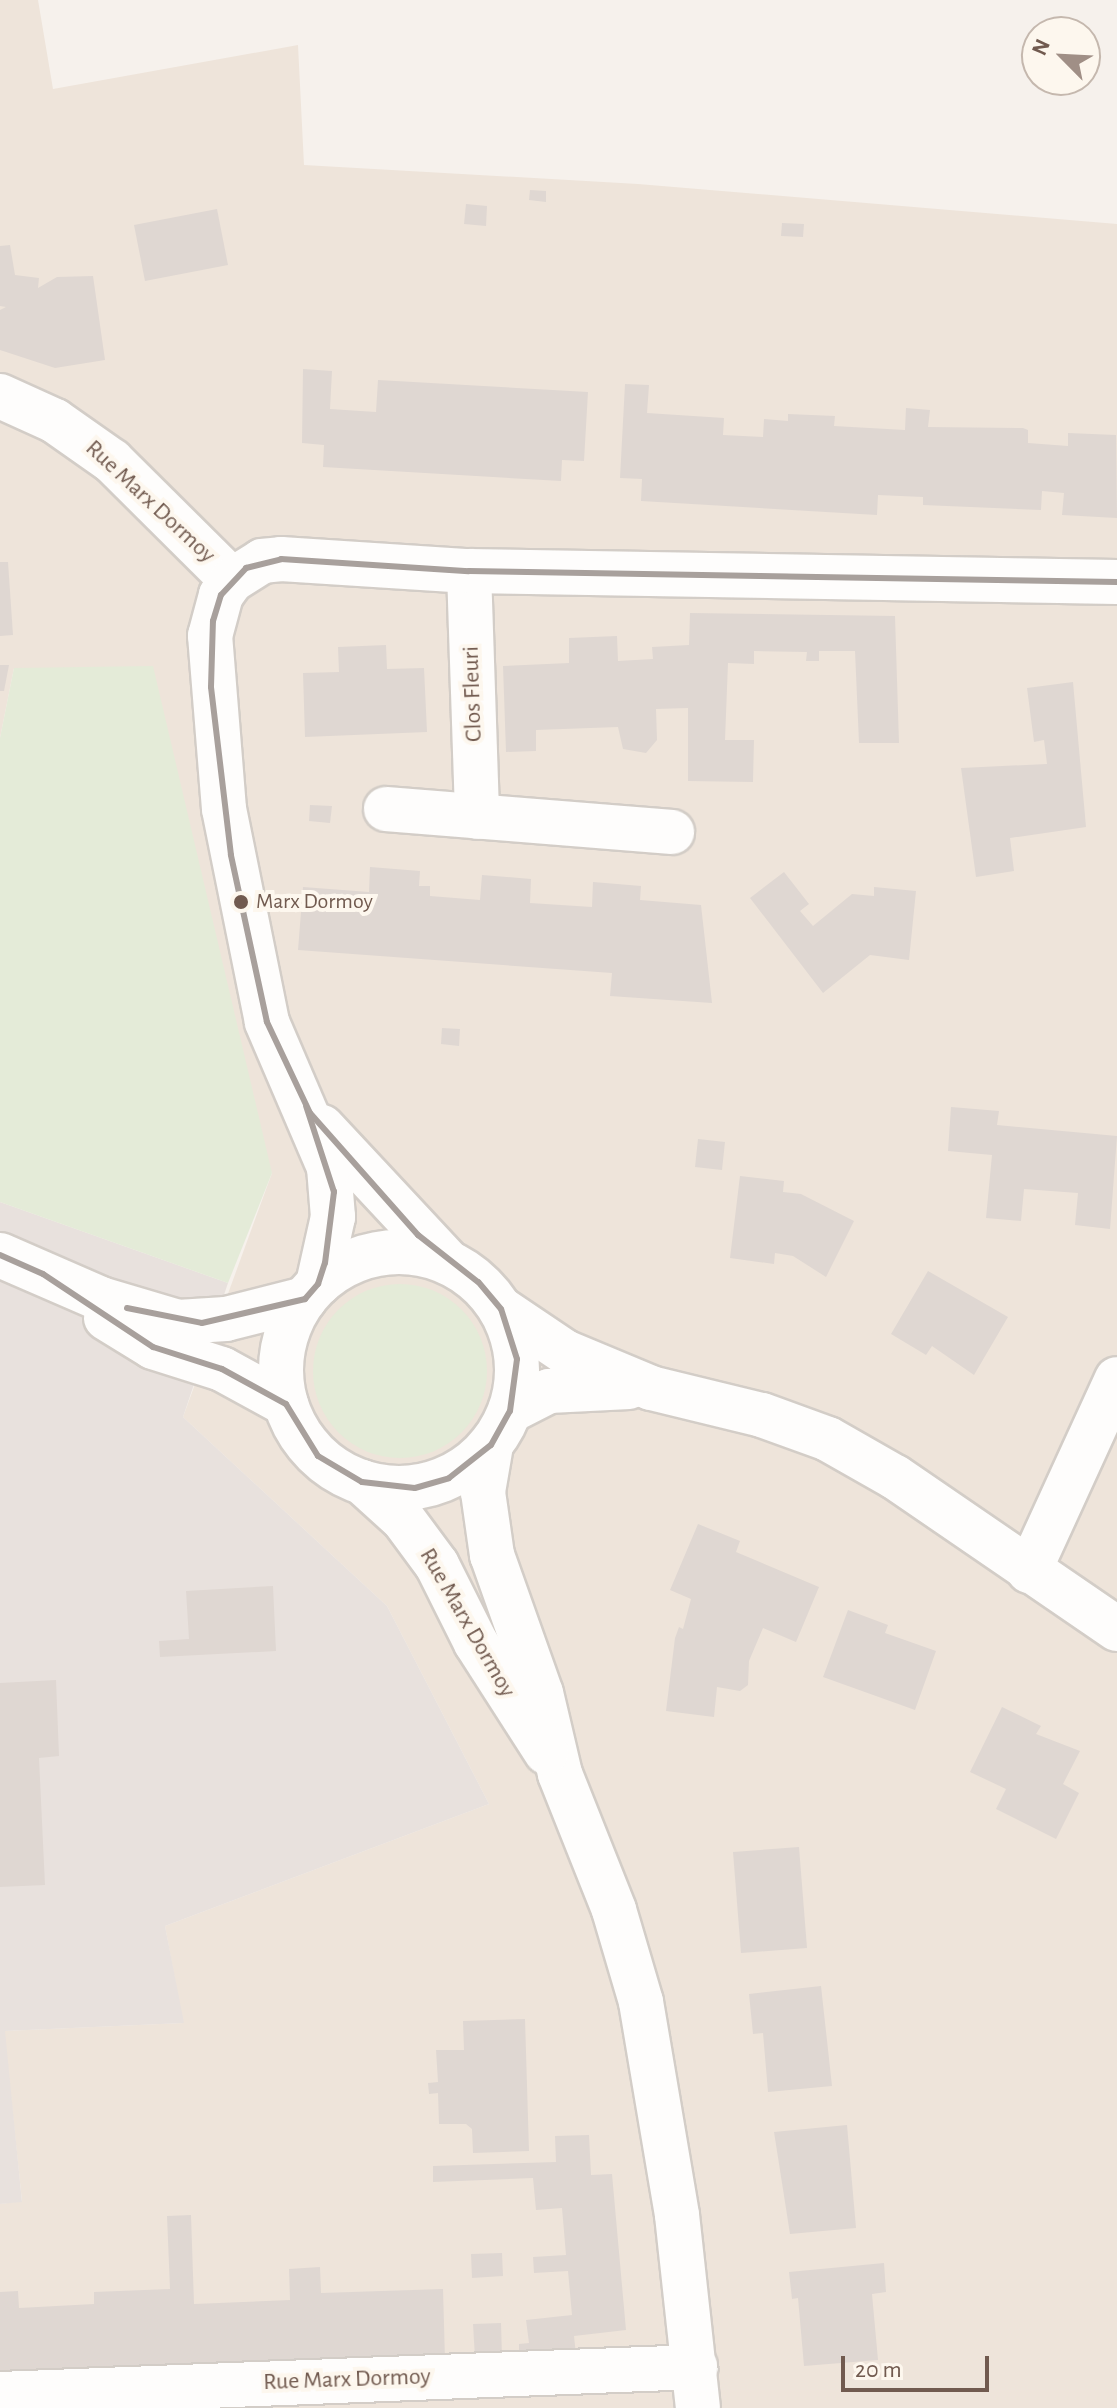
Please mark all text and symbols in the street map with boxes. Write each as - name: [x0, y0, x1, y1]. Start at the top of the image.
- north arrow: [1021, 16, 1101, 96]
- text: N: [1028, 36, 1054, 59]
- street label: Rue Marx Dormoy: [79, 434, 221, 570]
- street label: Clos Fleuri: [457, 646, 489, 742]
- place label: Marx Dormoy: [256, 889, 373, 915]
- marker: Marx Dormoy: [233, 894, 249, 910]
- street label: Rue Marx Dormoy: [413, 1543, 521, 1703]
- scale bar: [845, 2340, 993, 2390]
- text: 20 m: [855, 2358, 902, 2382]
- street label: Rue Marx Dormoy: [263, 2363, 431, 2397]

